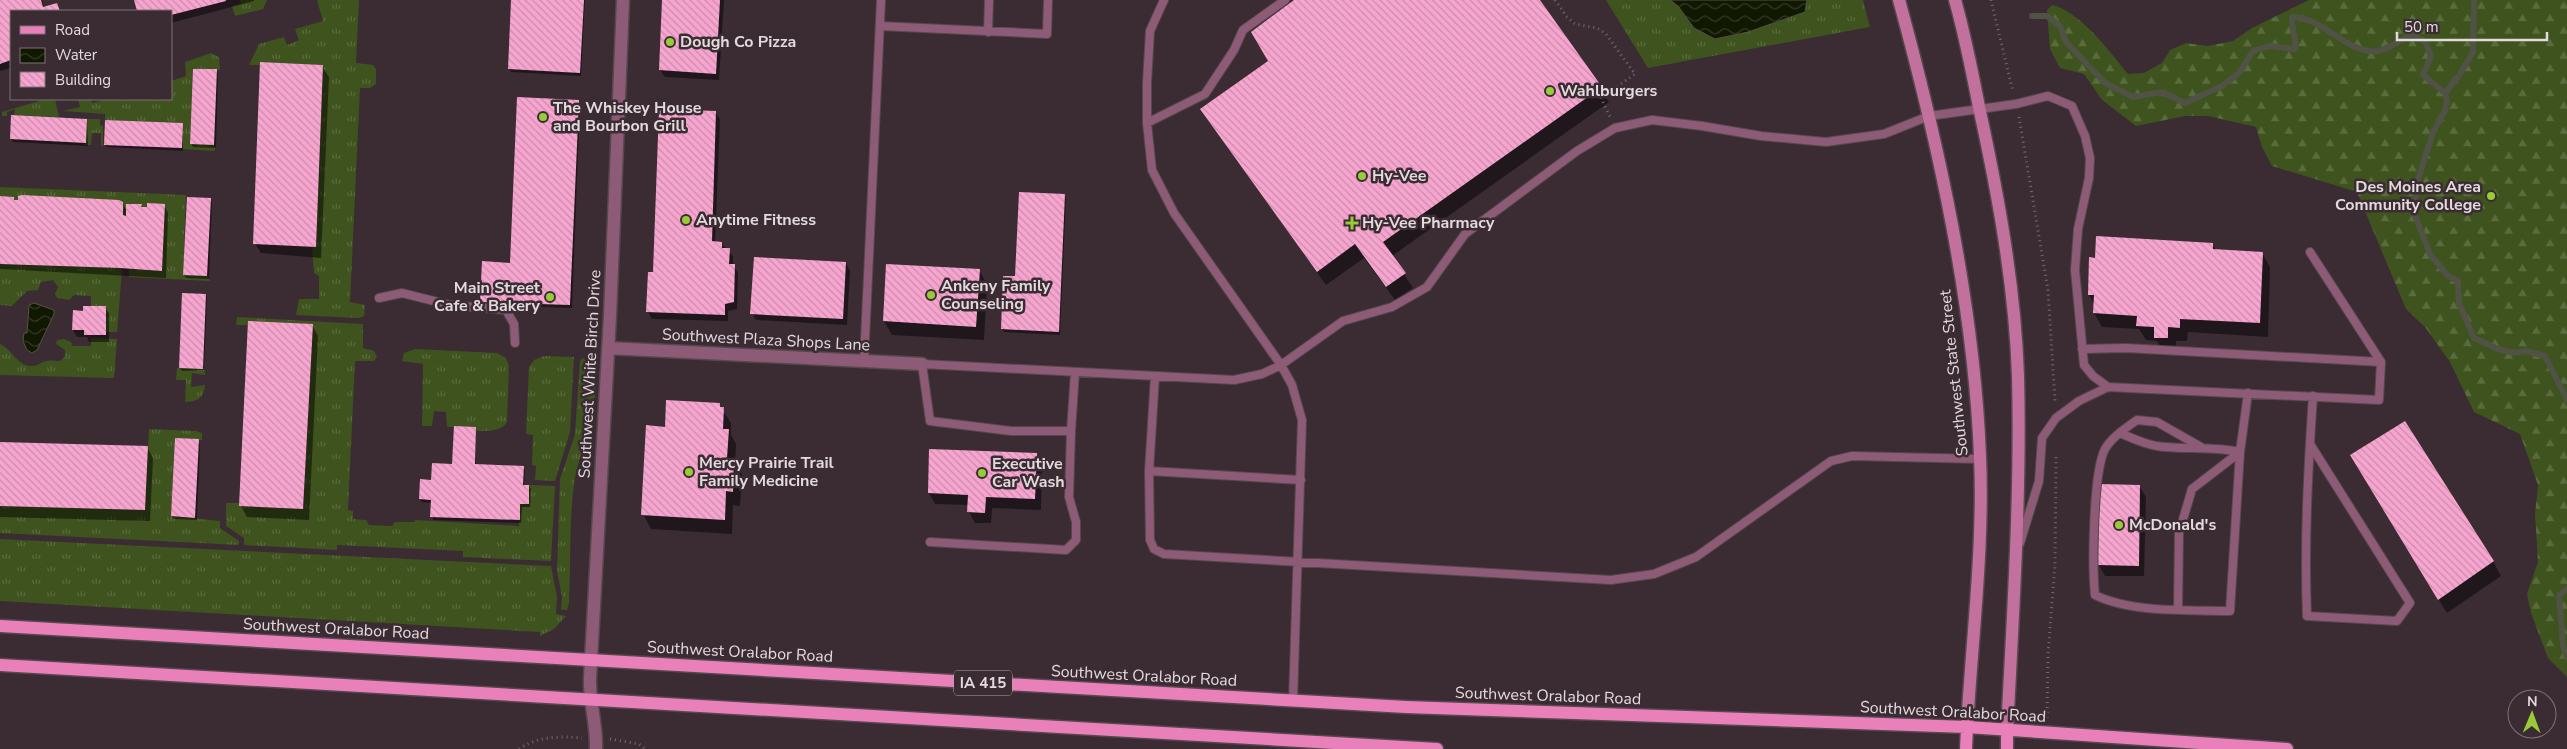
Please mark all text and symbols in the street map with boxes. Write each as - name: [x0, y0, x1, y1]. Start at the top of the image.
- legend: [10, 10, 172, 100]
- scale bar: [2397, 10, 2547, 42]
- text: 50 m: [2404, 17, 2439, 37]
- text: Road: [55, 20, 90, 40]
- place label: Dough Co Pizza: [680, 31, 796, 53]
- marker: Dough Co Pizza: [664, 36, 676, 48]
- text: Water: [55, 45, 98, 65]
- text: Building: [55, 70, 111, 90]
- place label: Wahlburgers: [1560, 80, 1658, 102]
- marker: Wahlburgers: [1544, 85, 1556, 97]
- place label: The Whiskey House and Bourbon Grill: [553, 97, 702, 137]
- marker: The Whiskey House and Bourbon Grill: [537, 111, 549, 123]
- place label: Hy-Vee: [1372, 165, 1427, 187]
- marker: Hy-Vee: [1356, 170, 1368, 182]
- place label: Des Moines Area Community College: [2335, 176, 2481, 216]
- marker: Des Moines Area Community College: [2485, 190, 2497, 202]
- place label: Anytime Fitness: [696, 209, 816, 231]
- place label: Hy-Vee Pharmacy: [1362, 212, 1495, 234]
- marker: Anytime Fitness: [680, 214, 692, 226]
- marker: Hy-Vee Pharmacy: [1346, 217, 1358, 229]
- street label: Southwest White Birch Drive: [574, 269, 606, 479]
- place label: Ankeny Family Counseling: [941, 275, 1051, 315]
- place label: Main Street Cafe & Bakery: [434, 277, 541, 317]
- street label: Southwest State Street: [1934, 288, 1974, 457]
- marker: Ankeny Family Counseling: [925, 289, 937, 301]
- marker: Main Street Cafe & Bakery: [544, 291, 556, 303]
- street label: Southwest Plaza Shops Lane: [661, 324, 871, 356]
- place label: Mercy Prairie Trail Family Medicine: [699, 452, 834, 492]
- place label: Executive Car Wash: [992, 453, 1065, 493]
- marker: Mercy Prairie Trail Family Medicine: [683, 466, 695, 478]
- marker: Executive Car Wash: [976, 467, 988, 479]
- place label: McDonald's: [2129, 514, 2216, 536]
- marker: McDonald's: [2113, 519, 2125, 531]
- street label: Southwest Oralabor Road: [242, 613, 430, 645]
- street label: Southwest Oralabor Road: [646, 636, 834, 668]
- street label: Southwest Oralabor Road: [1050, 660, 1238, 692]
- road number: IA 415: [954, 670, 1012, 696]
- street label: Southwest Oralabor Road: [1454, 682, 1642, 710]
- north arrow: [2507, 689, 2557, 739]
- text: N: [2527, 692, 2538, 711]
- street label: Southwest Oralabor Road: [1859, 696, 2047, 728]

